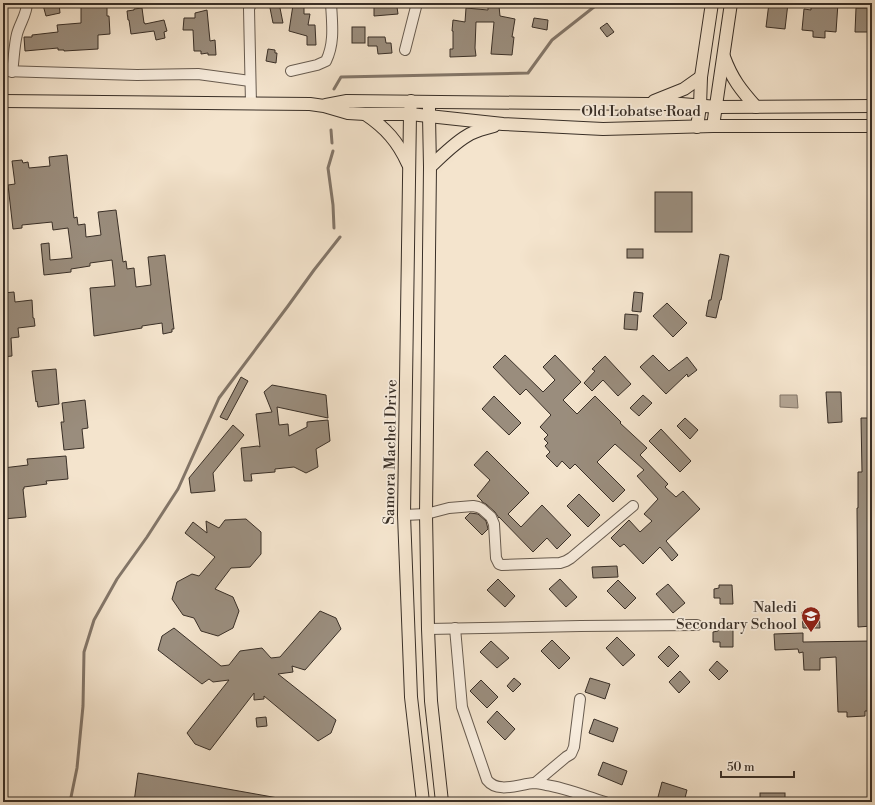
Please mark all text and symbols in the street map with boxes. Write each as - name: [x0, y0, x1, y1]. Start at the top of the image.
- street label: Old Lobatse Road: [581, 102, 701, 121]
- street label: Samora Machel Drive: [380, 379, 401, 525]
- place label: Naledi Secondary School: [676, 598, 798, 634]
- school or university icon: Naledi Secondary School: [800, 605, 822, 633]
- scale bar: [721, 753, 794, 779]
- text: 50 m: [727, 760, 755, 775]

